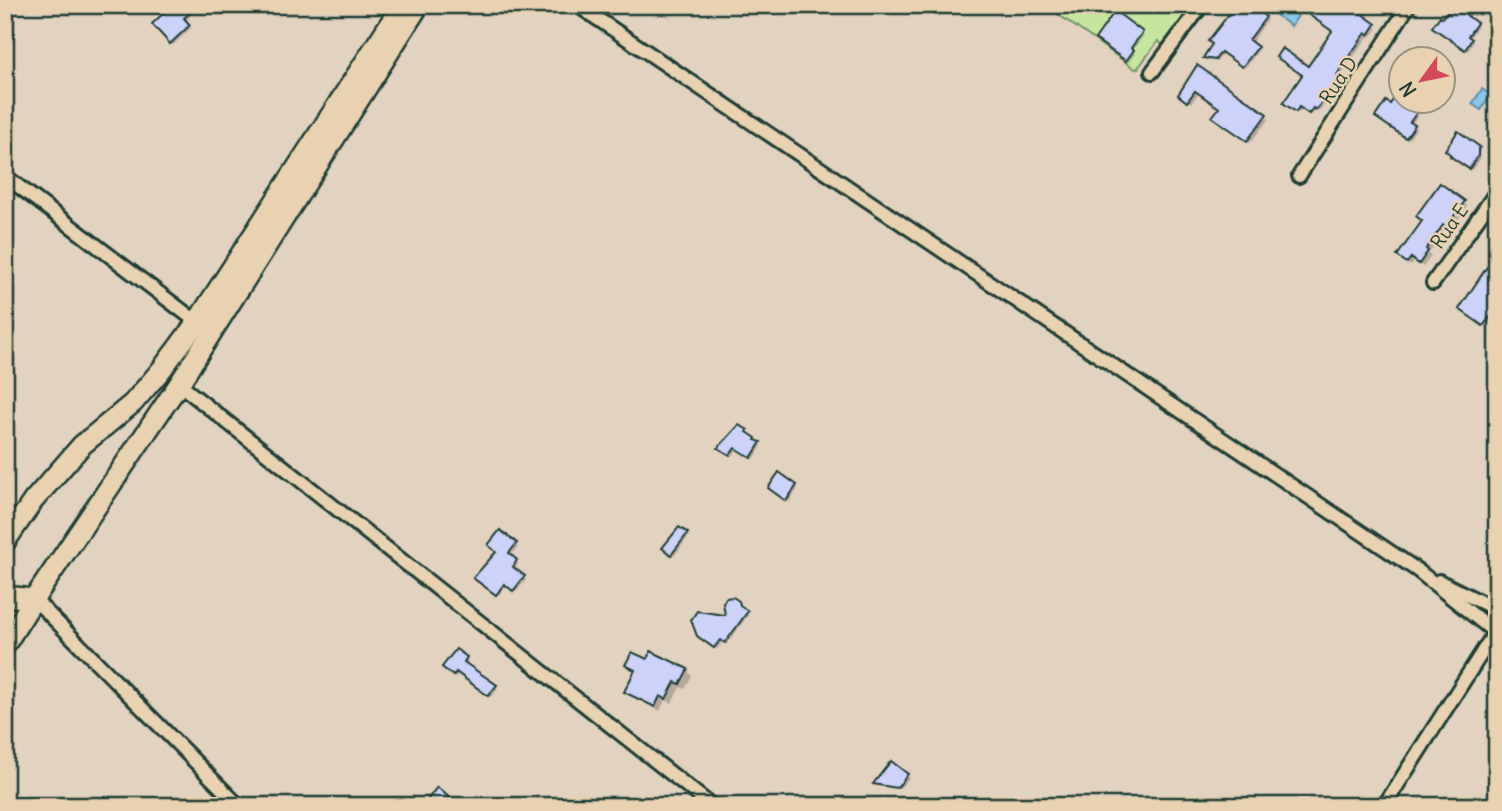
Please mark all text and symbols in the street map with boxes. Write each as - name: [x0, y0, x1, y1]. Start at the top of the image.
- north arrow: [1386, 46, 1456, 116]
- street label: Rua D: [1314, 52, 1362, 108]
- text: N: [1394, 77, 1421, 101]
- street label: Rua E: [1425, 199, 1473, 253]

